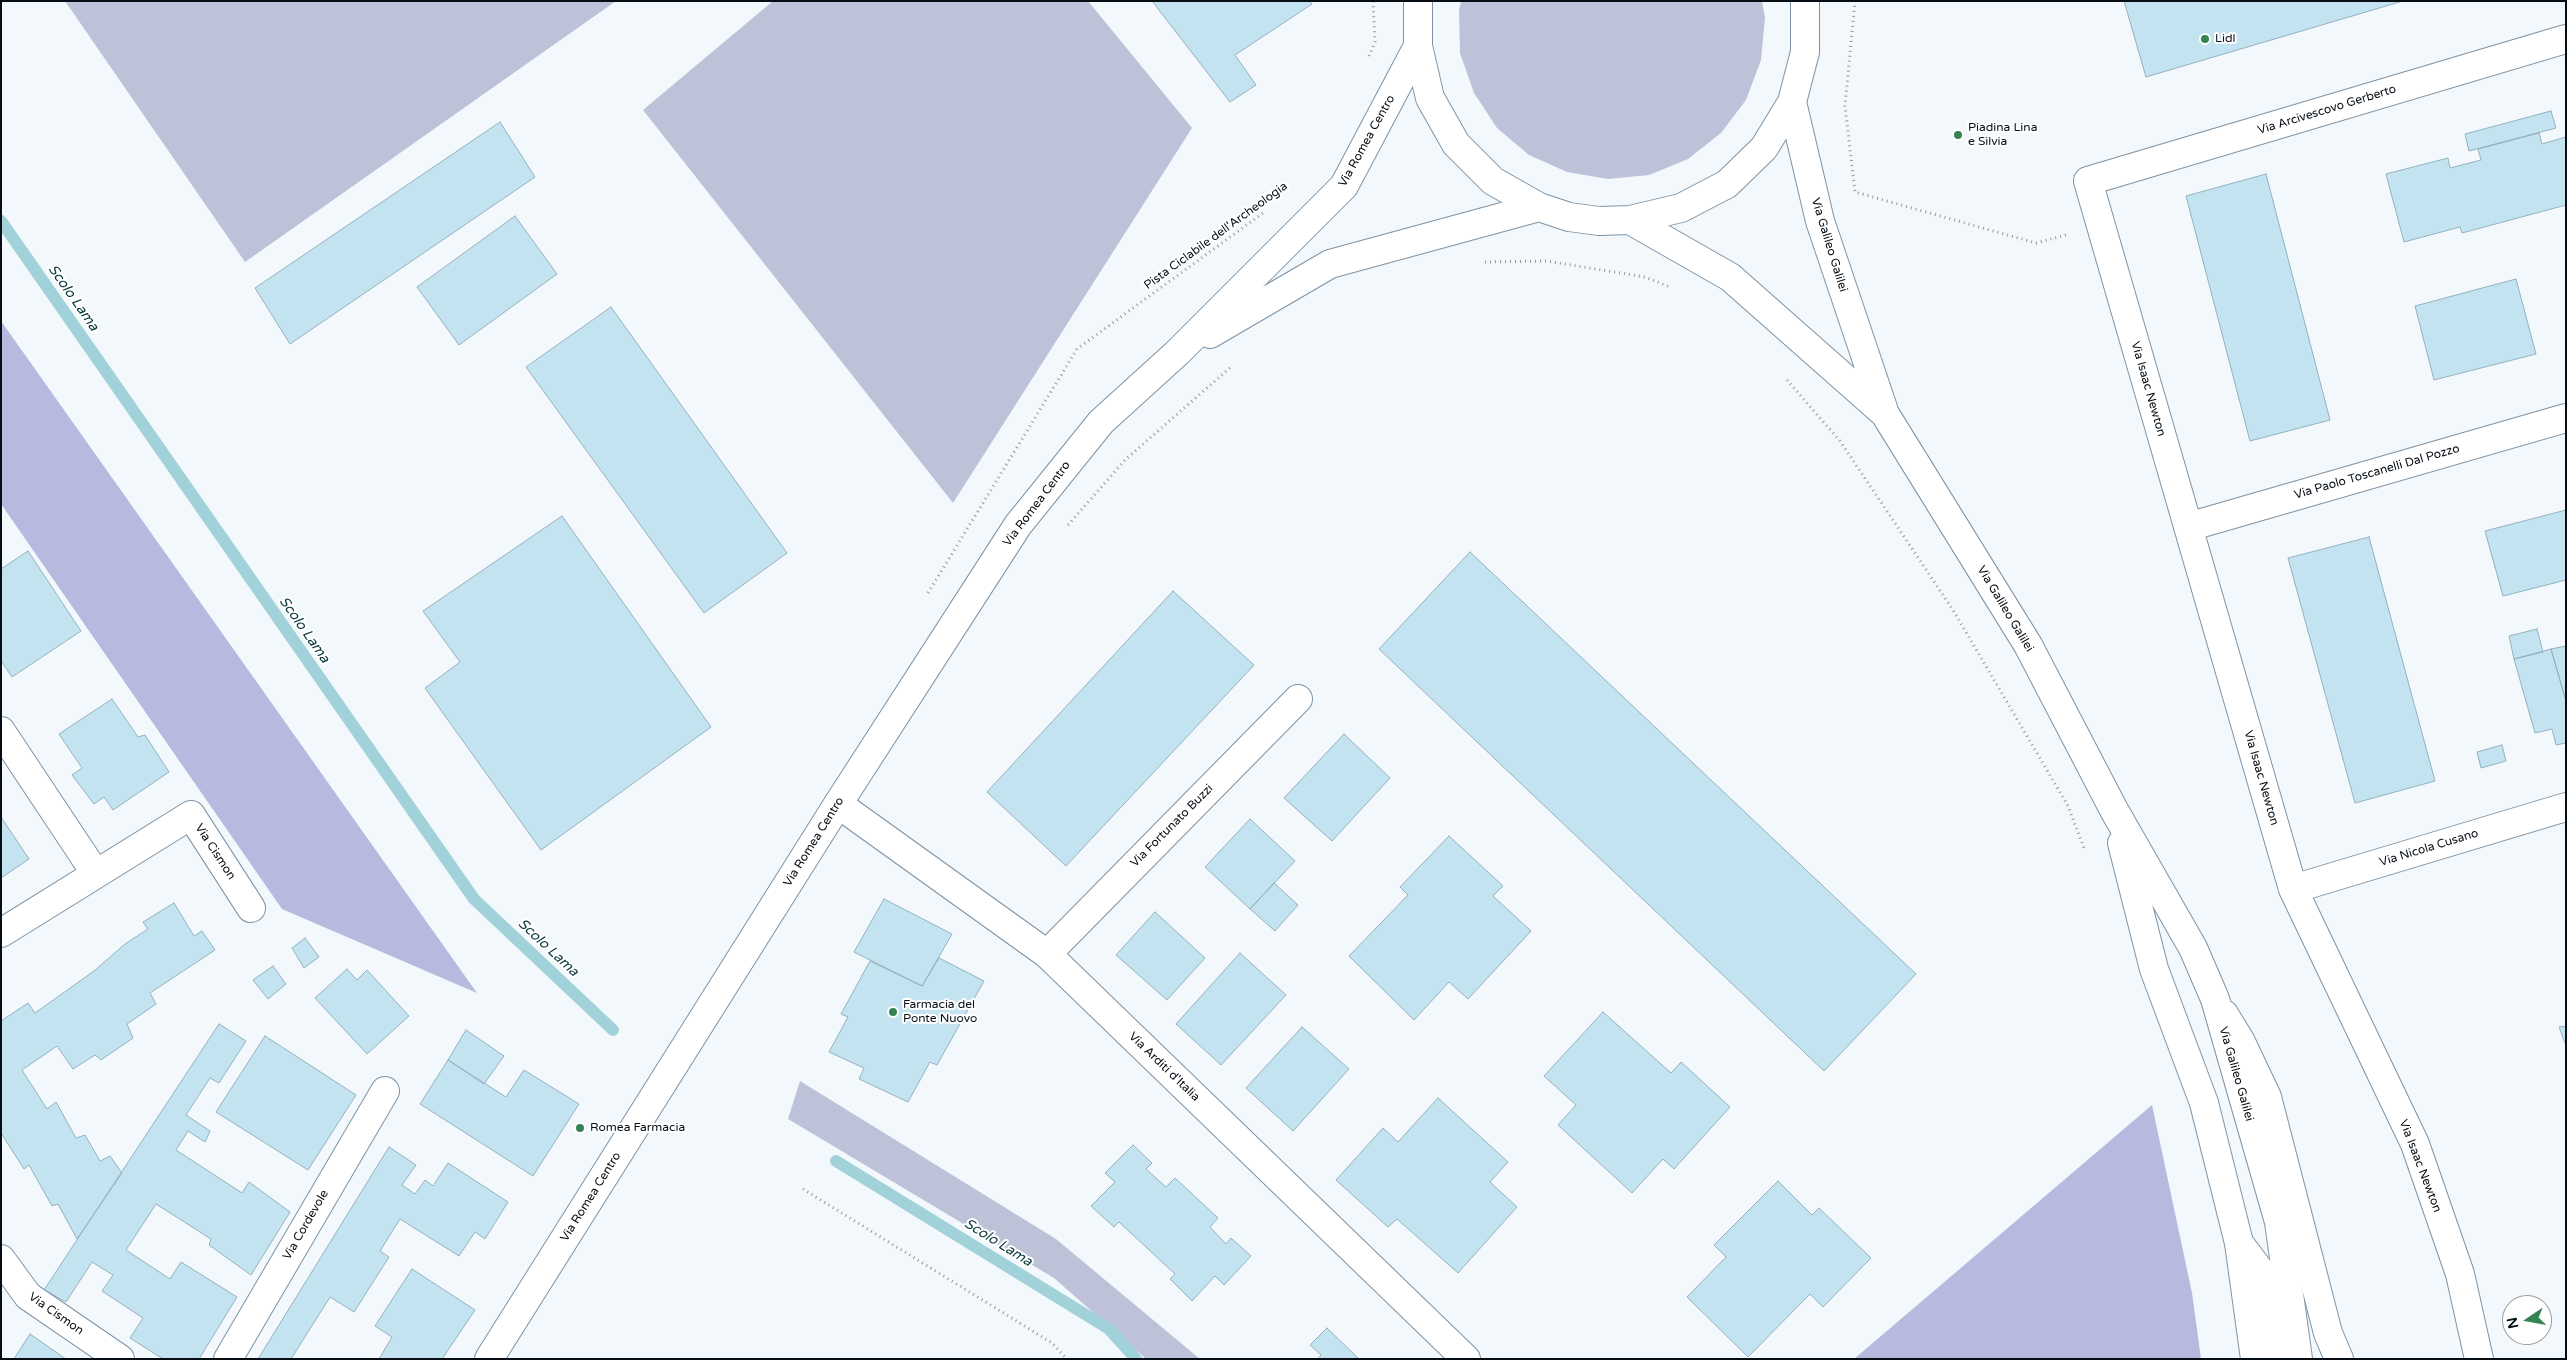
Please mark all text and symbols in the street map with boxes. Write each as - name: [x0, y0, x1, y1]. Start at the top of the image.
- place label: Lidl: [2215, 32, 2235, 46]
- marker: Lidl: [2199, 33, 2211, 45]
- street label: Via Arcivescovo Gerberto: [2256, 82, 2398, 138]
- street label: Via Romea Centro: [1336, 92, 1398, 190]
- place label: Piadina Lina e Silvia: [1968, 121, 2037, 149]
- marker: Piadina Lina e Silvia: [1952, 129, 1964, 141]
- street label: Pista Ciclabile dell'Archeologia: [1142, 179, 1290, 293]
- street label: Via Galileo Galilei: [1808, 196, 1850, 294]
- water label: Scolo Lama: [44, 262, 102, 334]
- street label: Via Isaac Newton: [2128, 340, 2168, 438]
- street label: Via Paolo Toscanelli Dal Pozzo: [2293, 441, 2461, 503]
- street label: Via Romea Centro: [1000, 459, 1074, 549]
- street label: Via Galileo Galilei: [1974, 563, 2036, 655]
- water label: Scolo Lama: [275, 594, 333, 666]
- street label: Via Isaac Newton: [2241, 729, 2281, 827]
- street label: Via Fortunato Buzzi: [1128, 782, 1216, 870]
- street label: Via Romea Centro: [781, 795, 847, 889]
- street label: Via Cismon: [192, 821, 238, 883]
- street label: Via Nicola Cusano: [2378, 826, 2480, 870]
- water label: Scolo Lama: [514, 916, 582, 980]
- place label: Farmacia del Ponte Nuovo: [903, 998, 977, 1026]
- marker: Farmacia del Ponte Nuovo: [887, 1006, 899, 1018]
- street label: Via Galileo Galilei: [2216, 1025, 2256, 1123]
- street label: Via Arditi d'Italia: [1125, 1029, 1203, 1105]
- street label: Via Isaac Newton: [2396, 1118, 2444, 1214]
- place label: Romea Farmacia: [590, 1121, 685, 1135]
- marker: Romea Farmacia: [574, 1122, 586, 1134]
- street label: Via Romea Centro: [558, 1150, 624, 1244]
- street label: Via Cordevole: [280, 1187, 332, 1263]
- water label: Scolo Lama: [961, 1216, 1035, 1270]
- street label: Via Cismon: [26, 1290, 86, 1338]
- north arrow: [2502, 1295, 2552, 1345]
- text: N: [2503, 1316, 2522, 1330]

